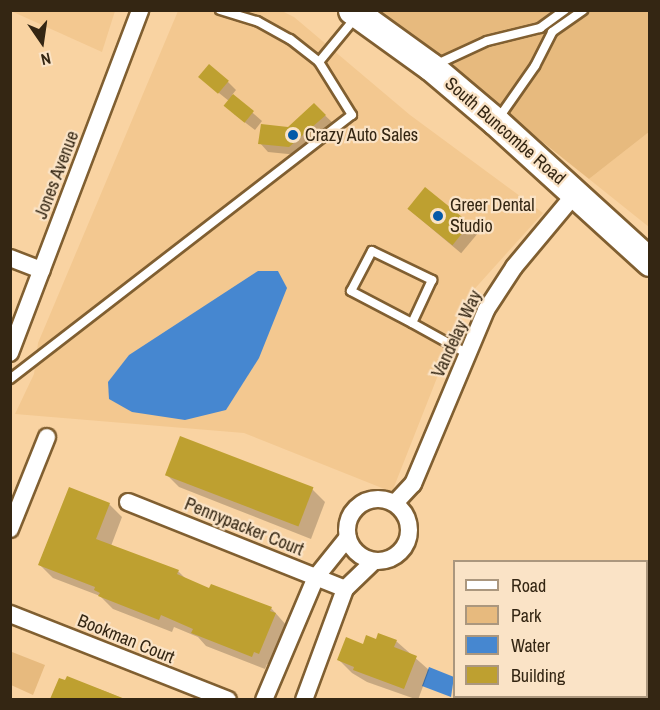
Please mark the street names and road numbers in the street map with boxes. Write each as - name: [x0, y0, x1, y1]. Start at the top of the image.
- street label: South Buncombe Road: [440, 73, 570, 189]
- street label: Jones Avenue: [30, 128, 84, 222]
- street label: Vandelay Way: [427, 287, 487, 381]
- street label: Pennypacker Court: [181, 493, 307, 561]
- street label: Bookman Court: [74, 610, 178, 668]

